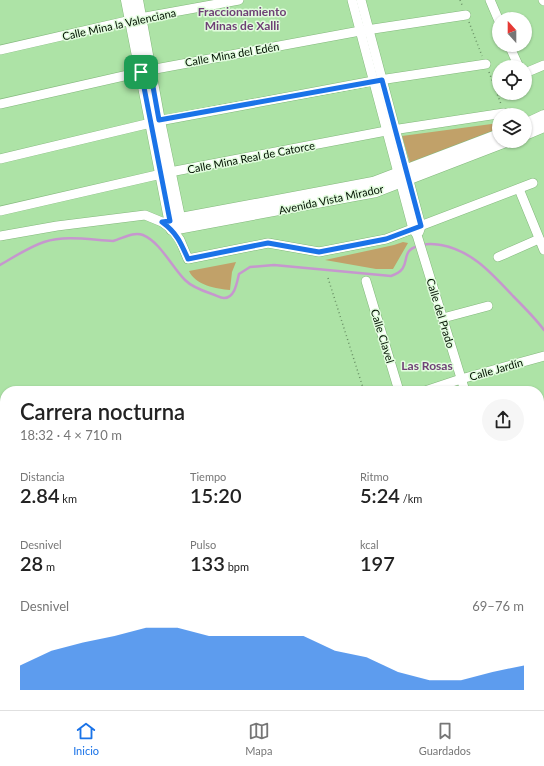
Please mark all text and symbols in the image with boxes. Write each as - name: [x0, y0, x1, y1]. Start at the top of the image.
- district label: Fraccionamiento Minas de Xalli: [198, 4, 286, 33]
- street label: Calle Mina la Valenciana: [61, 6, 177, 42]
- north arrow: [492, 12, 532, 52]
- map controls: [492, 12, 532, 148]
- street label: Calle Mina del Edén: [184, 39, 280, 69]
- pin: [124, 55, 158, 89]
- button: locate: [492, 60, 532, 100]
- icon: arrive: [130, 61, 152, 83]
- button: layers: [492, 108, 532, 148]
- street label: Calle Mina Real de Catorce: [186, 138, 316, 176]
- street label: Avenida Vista Mirador: [277, 182, 385, 216]
- street label: Calle del Prado: [424, 277, 458, 349]
- street label: Calle Clavel: [369, 307, 397, 365]
- street label: Calle Jardín: [468, 355, 524, 383]
- district label: Las Rosas: [401, 358, 453, 373]
- text: Carrera nocturna: [20, 398, 185, 425]
- button: share: [482, 399, 524, 441]
- text: 18:32 · 4 × 710 m: [20, 427, 122, 443]
- text: Distancia: [20, 470, 65, 483]
- text: Tiempo: [190, 470, 226, 483]
- text: Ritmo: [360, 470, 389, 483]
- text: 2.84: [20, 483, 60, 507]
- text: 15:20: [190, 483, 241, 507]
- text: 5:24: [360, 483, 400, 507]
- text: km: [60, 492, 77, 505]
- text: /km: [400, 492, 422, 505]
- text: Desnivel: [20, 538, 62, 551]
- text: Pulso: [190, 538, 216, 551]
- text: kcal: [360, 538, 379, 551]
- text: 28: [20, 551, 43, 575]
- text: 133: [190, 551, 225, 575]
- text: 197: [360, 551, 395, 575]
- text: m: [43, 560, 55, 573]
- text: bpm: [225, 560, 249, 573]
- text: Desnivel: [20, 598, 69, 614]
- text: 69–76 m: [472, 598, 524, 614]
- tab: Inicio: [73, 720, 99, 757]
- tab: Mapa: [245, 720, 272, 757]
- tab: Guardados: [419, 720, 471, 757]

